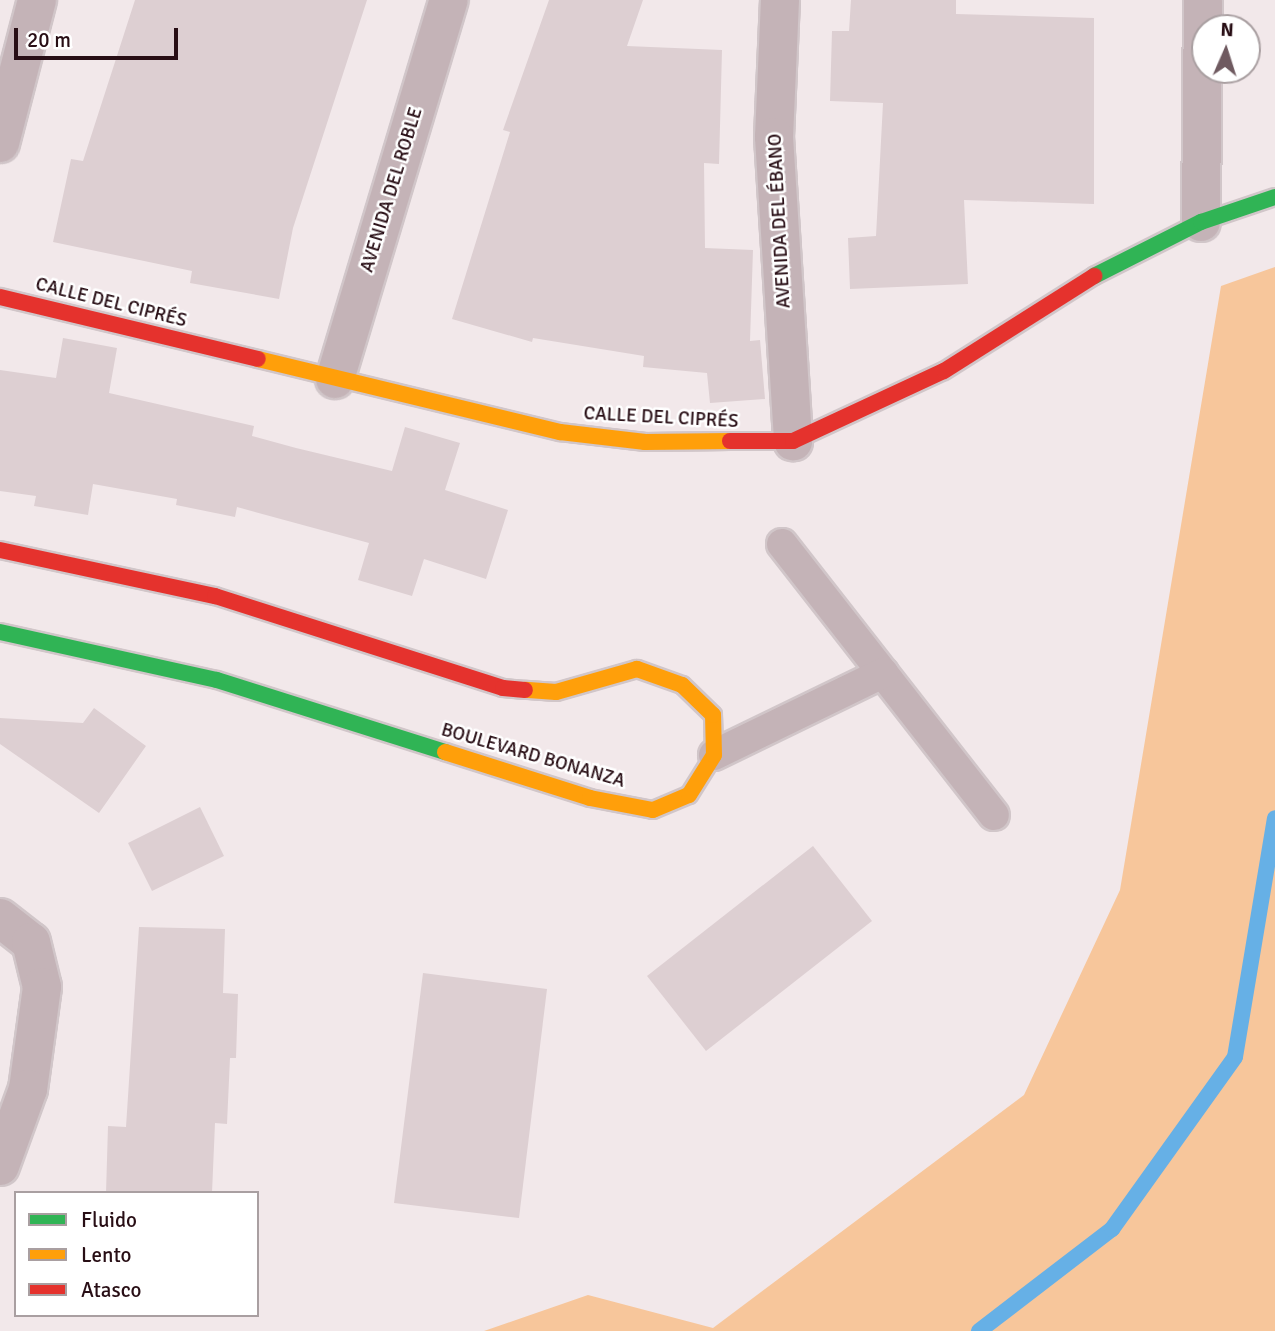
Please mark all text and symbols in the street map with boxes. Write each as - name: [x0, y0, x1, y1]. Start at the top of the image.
- scale bar: [18, 14, 182, 58]
- north arrow: [1191, 14, 1261, 84]
- text: N: [1220, 18, 1234, 42]
- text: 20 m: [27, 27, 71, 53]
- street label: AVENIDA DEL ROBLE: [356, 105, 428, 275]
- street label: AVENIDA DEL ÉBANO: [764, 133, 796, 309]
- street label: CALLE DEL CIPRÉS: [33, 273, 189, 333]
- street label: CALLE DEL CIPRÉS: [583, 403, 739, 433]
- street label: BOULEVARD BONANZA: [438, 719, 628, 793]
- legend: [14, 1191, 259, 1317]
- text: Fluido: [81, 1207, 137, 1233]
- text: Lento: [81, 1242, 131, 1268]
- text: Atasco: [81, 1277, 141, 1303]

